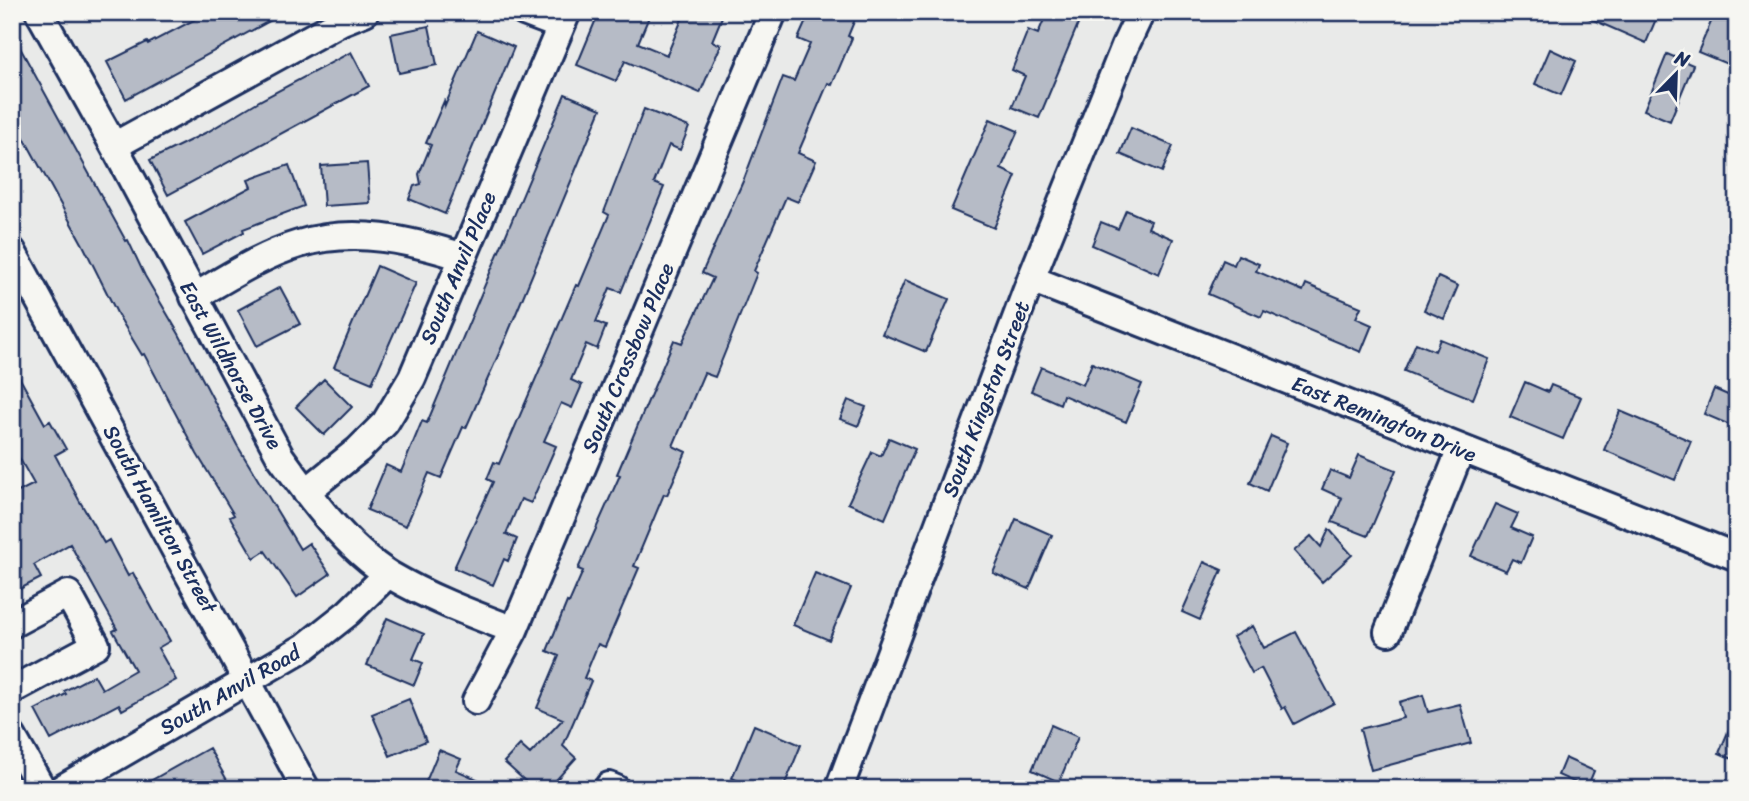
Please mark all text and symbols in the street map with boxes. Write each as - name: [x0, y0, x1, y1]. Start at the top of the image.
- north arrow: [1640, 38, 1710, 108]
- text: N: [1669, 41, 1696, 77]
- street label: South Anvil Place: [409, 186, 507, 350]
- street label: South Crossbow Place: [571, 257, 685, 459]
- street label: East Wildhorse Drive: [169, 273, 293, 457]
- street label: South Kingston Street: [931, 295, 1041, 503]
- street label: East Remington Drive: [1286, 365, 1482, 473]
- street label: South Hamilton Street: [92, 417, 229, 622]
- street label: South Anvil Road: [152, 633, 310, 746]

